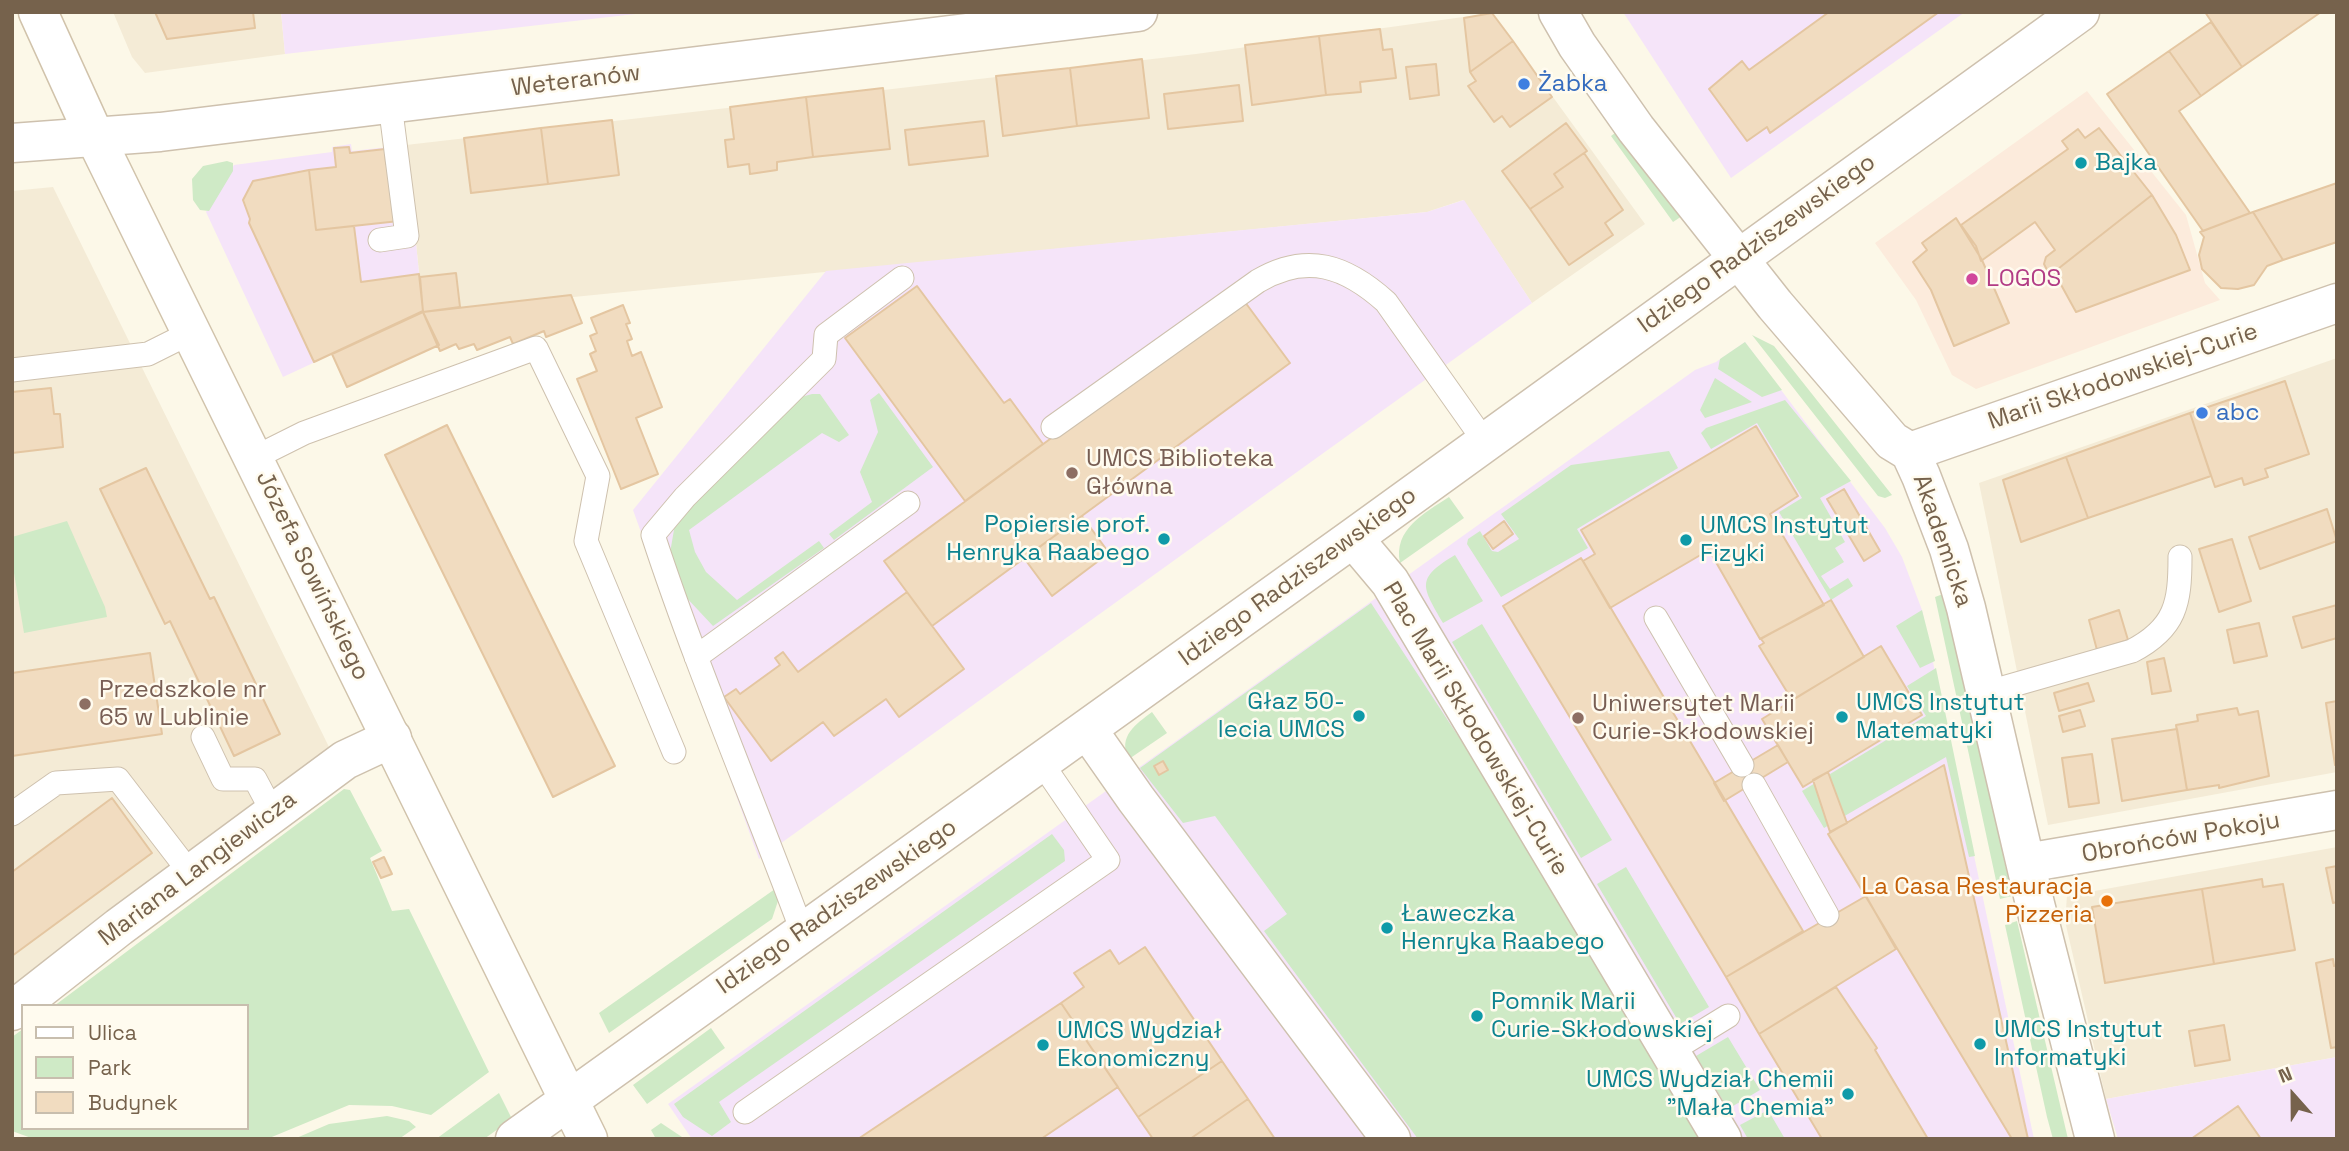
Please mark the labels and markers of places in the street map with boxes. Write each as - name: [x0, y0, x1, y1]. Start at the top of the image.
- place label: Żabka: [1538, 70, 1608, 98]
- marker: Żabka: [1516, 76, 1532, 92]
- place label: Bajka: [2095, 149, 2157, 177]
- marker: Bajka: [2073, 155, 2089, 171]
- place label: LOGOS: [1986, 265, 2061, 293]
- marker: LOGOS: [1964, 271, 1980, 287]
- place label: abc: [2216, 399, 2260, 427]
- marker: abc: [2194, 405, 2210, 421]
- place label: UMCS Biblioteka Główna: [1086, 445, 1274, 501]
- marker: UMCS Biblioteka Główna: [1064, 465, 1080, 481]
- place label: Popiersie prof. Henryka Raabego: [946, 511, 1150, 567]
- place label: UMCS Instytut Fizyki: [1700, 512, 1868, 568]
- marker: Popiersie prof. Henryka Raabego: [1156, 531, 1172, 547]
- marker: UMCS Instytut Fizyki: [1678, 532, 1694, 548]
- place label: Przedszkole nr 65 w Lublinie: [99, 676, 266, 732]
- place label: Głaz 50- lecia UMCS: [1218, 688, 1345, 744]
- place label: UMCS Instytut Matematyki: [1856, 689, 2024, 745]
- place label: Uniwersytet Marii Curie-Skłodowskiej: [1592, 690, 1814, 746]
- marker: Przedszkole nr 65 w Lublinie: [77, 696, 93, 712]
- marker: Głaz 50- lecia UMCS: [1351, 708, 1367, 724]
- marker: UMCS Instytut Matematyki: [1834, 709, 1850, 725]
- marker: Uniwersytet Marii Curie-Skłodowskiej: [1570, 710, 1586, 726]
- place label: La Casa Restauracja Pizzeria: [1861, 873, 2093, 929]
- marker: La Casa Restauracja Pizzeria: [2099, 893, 2115, 909]
- place label: Ławeczka Henryka Raabego: [1401, 900, 1605, 956]
- marker: Ławeczka Henryka Raabego: [1379, 920, 1395, 936]
- place label: Pomnik Marii Curie-Skłodowskiej: [1491, 988, 1713, 1044]
- marker: Pomnik Marii Curie-Skłodowskiej: [1469, 1008, 1485, 1024]
- place label: UMCS Instytut Informatyki: [1994, 1016, 2162, 1072]
- place label: UMCS Wydział Ekonomiczny: [1057, 1017, 1222, 1073]
- marker: UMCS Instytut Informatyki: [1972, 1036, 1988, 1052]
- marker: UMCS Wydział Ekonomiczny: [1035, 1037, 1051, 1053]
- place label: UMCS Wydział Chemii "Mała Chemia": [1586, 1066, 1834, 1122]
- marker: UMCS Wydział Chemii "Mała Chemia": [1840, 1086, 1856, 1102]

